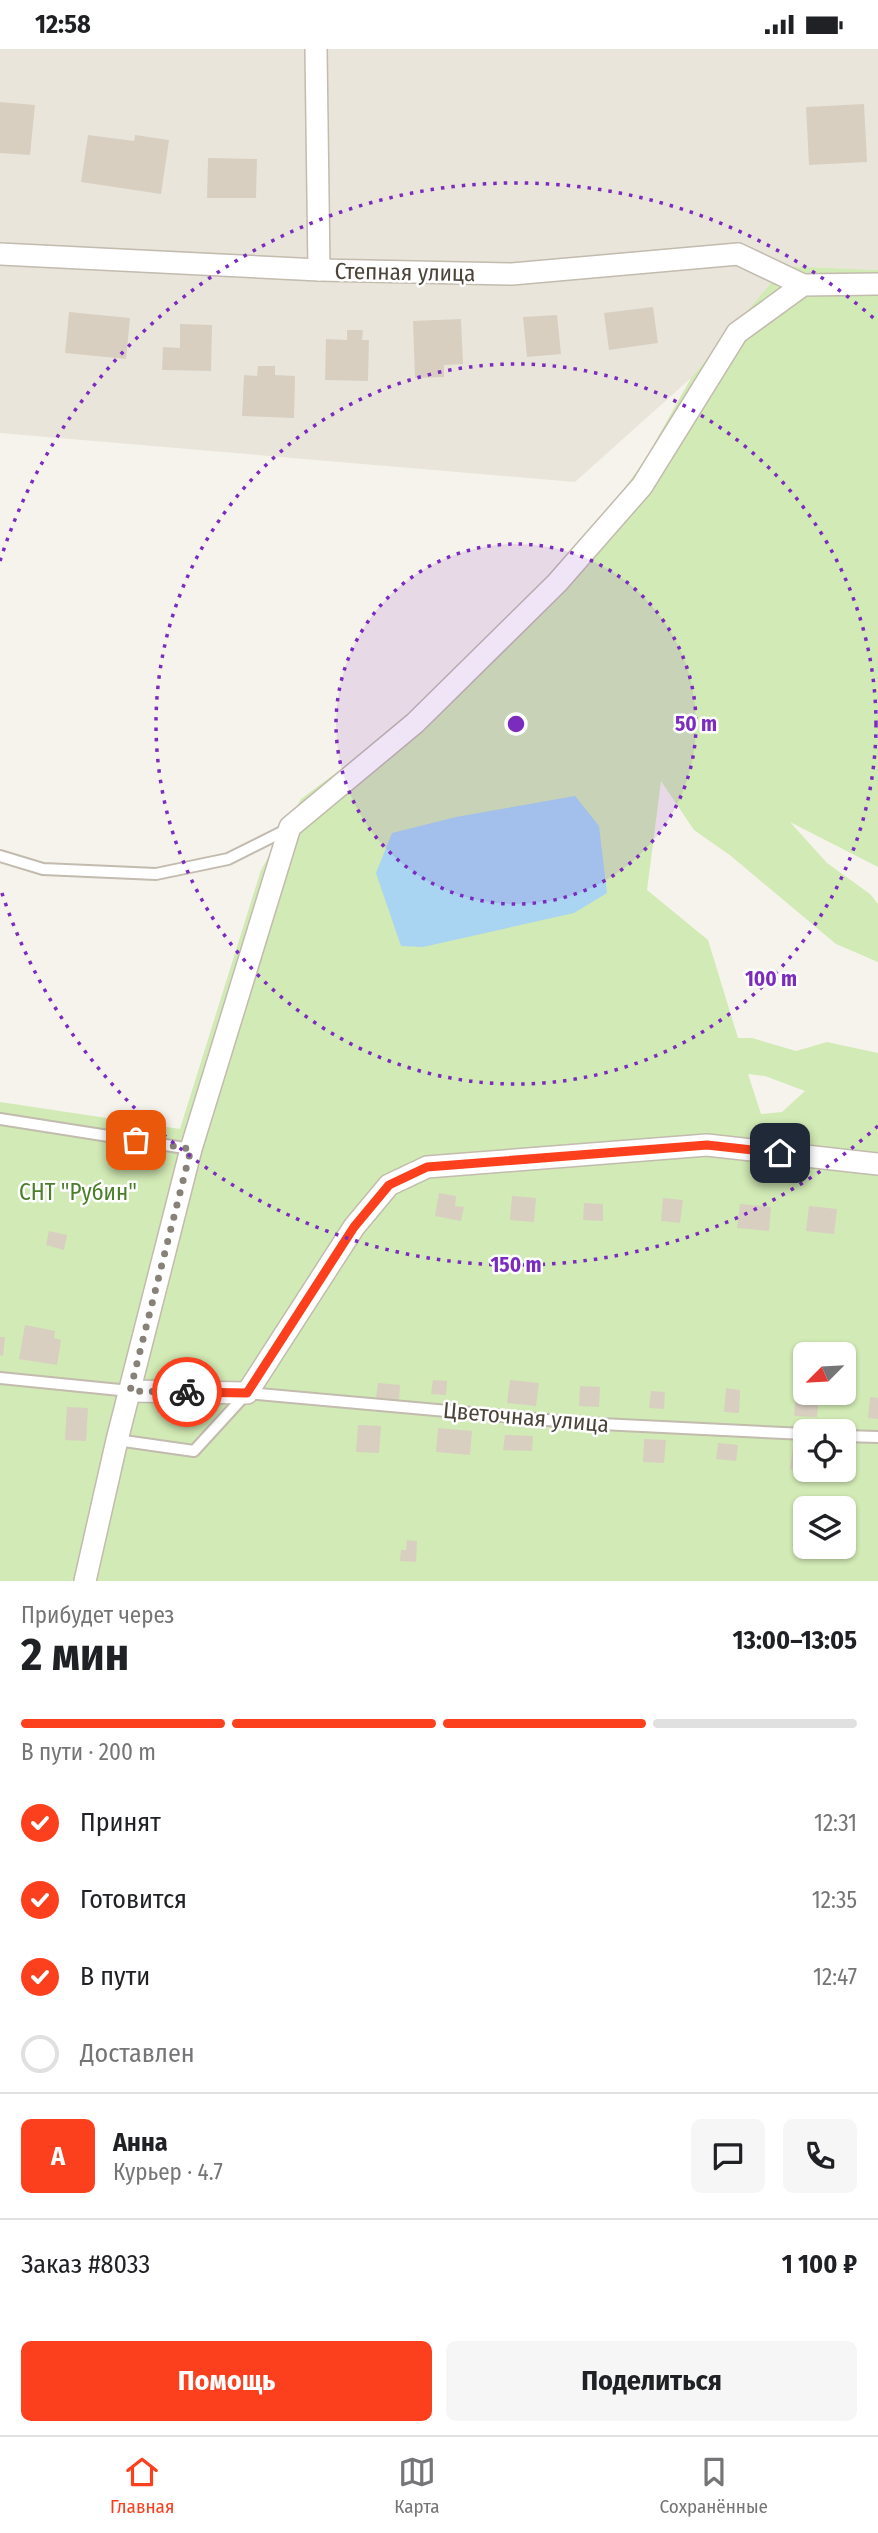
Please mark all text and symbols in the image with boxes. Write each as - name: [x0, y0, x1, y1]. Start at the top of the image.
- text: 12:58: [35, 9, 91, 40]
- street label: Степная улица: [334, 257, 476, 287]
- text: 50 m: [675, 711, 717, 737]
- centre of rings: [504, 712, 528, 736]
- text: 100 m: [745, 966, 797, 992]
- pin: [106, 1110, 166, 1170]
- icon: bag: [117, 1121, 155, 1159]
- pin: [750, 1123, 810, 1183]
- icon: home: [761, 1134, 799, 1172]
- park label: СНТ "Рубин": [19, 1178, 137, 1206]
- text: 150 m: [490, 1252, 542, 1278]
- north arrow: [793, 1342, 856, 1405]
- map controls: [793, 1342, 856, 1559]
- courier: [152, 1357, 222, 1427]
- icon: bike: [168, 1373, 206, 1411]
- street label: Цветочная улица: [442, 1396, 610, 1438]
- button: locate: [793, 1419, 856, 1482]
- button: layers: [793, 1496, 856, 1559]
- text: Прибудет через: [21, 1601, 174, 1629]
- text: 13:00–13:05: [733, 1625, 857, 1656]
- text: 2 мин: [21, 1627, 129, 1682]
- text: В пути · 200 m: [21, 1738, 156, 1766]
- icon: check: [21, 1804, 59, 1842]
- text: Принят: [80, 1807, 161, 1838]
- text: 12:31: [814, 1809, 857, 1837]
- icon: check: [21, 1881, 59, 1919]
- text: Готовится: [80, 1884, 187, 1915]
- text: 12:35: [812, 1886, 857, 1914]
- icon: check: [21, 1958, 59, 1996]
- text: В пути: [80, 1961, 150, 1992]
- text: 12:47: [813, 1963, 857, 1991]
- text: Доставлен: [80, 2038, 195, 2069]
- button: chat: [691, 2119, 765, 2193]
- button: phone: [783, 2119, 857, 2193]
- text: Анна: [113, 2127, 168, 2158]
- text: А: [51, 2141, 65, 2172]
- text: Курьер · 4.7: [113, 2158, 223, 2186]
- text: Заказ #8033: [21, 2249, 150, 2280]
- text: 1 100 ₽: [782, 2249, 857, 2280]
- button: Помощь: [21, 2341, 432, 2421]
- button: Поделиться: [446, 2341, 857, 2421]
- tab: Главная: [110, 2453, 174, 2518]
- tab: Карта: [394, 2453, 440, 2518]
- tab: Сохранённые: [660, 2453, 768, 2518]

